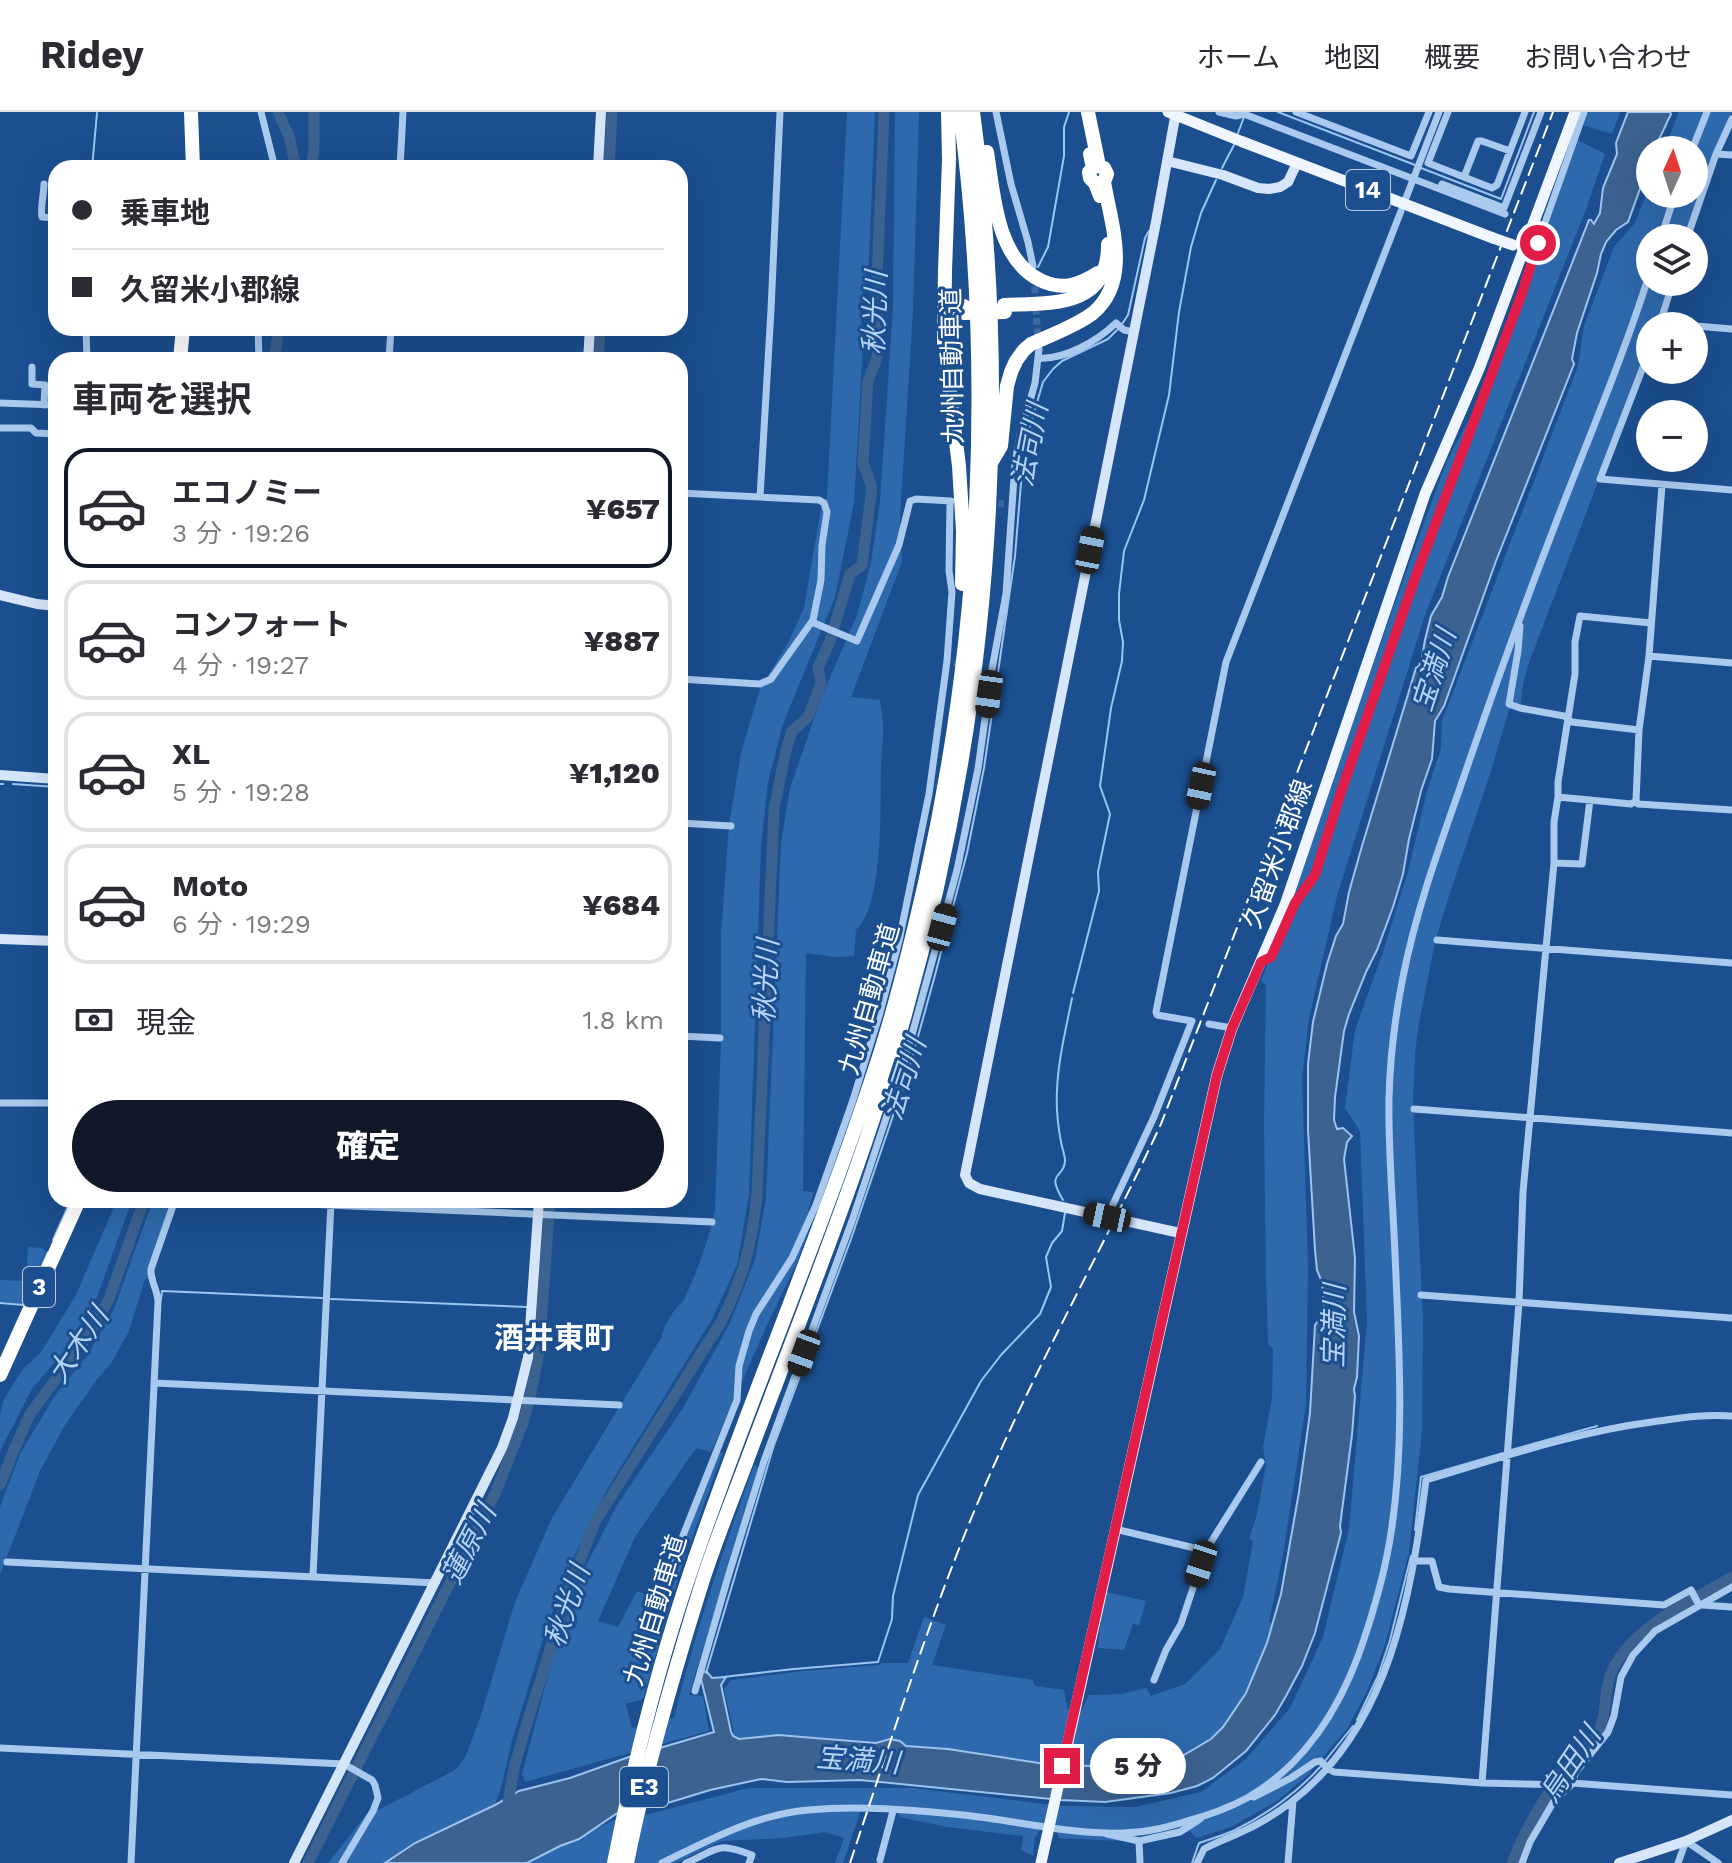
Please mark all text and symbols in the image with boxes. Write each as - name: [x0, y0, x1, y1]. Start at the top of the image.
- text: Ridey: [40, 33, 144, 77]
- text: ホーム: [1197, 41, 1280, 74]
- text: 地図: [1324, 41, 1380, 74]
- text: 概要: [1424, 41, 1480, 74]
- text: お問い合わせ: [1524, 41, 1692, 74]
- north arrow: [1636, 136, 1708, 208]
- map controls: [1636, 136, 1708, 472]
- road number: 14: [1346, 170, 1390, 210]
- text: 乗車地: [120, 195, 210, 230]
- button: layers: [1636, 224, 1708, 296]
- route start: [1520, 225, 1556, 261]
- water label: 秋光川: [857, 267, 893, 356]
- text: 久留米小郡線: [120, 272, 300, 307]
- street label: 九州自動車道: [936, 288, 968, 444]
- button: +: [1636, 312, 1708, 384]
- text: 車両を選択: [72, 379, 252, 421]
- water label: 法司川: [1006, 398, 1055, 489]
- button: −: [1636, 400, 1708, 472]
- icon: car: [76, 472, 148, 544]
- text: エコノミー: [172, 475, 322, 510]
- text: ¥657: [586, 491, 660, 526]
- text: 3 分 · 19:26: [172, 518, 310, 548]
- car: [1074, 524, 1106, 576]
- icon: car: [76, 604, 148, 676]
- text: コンフォート: [172, 607, 351, 642]
- water label: 宝満川: [1405, 622, 1464, 715]
- text: ¥887: [584, 623, 660, 658]
- text: 4 分 · 19:27: [172, 650, 309, 680]
- car: [974, 669, 1004, 719]
- icon: car: [76, 736, 148, 808]
- text: XL: [172, 736, 210, 771]
- text: ¥1,120: [569, 755, 660, 790]
- car: [1184, 760, 1218, 812]
- street label: 久留米小郡線: [1236, 776, 1318, 932]
- text: 5 分 · 19:28: [172, 777, 310, 807]
- icon: car: [76, 868, 148, 940]
- text: Moto: [172, 868, 248, 903]
- text: ¥684: [582, 887, 660, 922]
- car: [924, 901, 960, 953]
- text: 6 分 · 19:29: [172, 909, 311, 939]
- street label: 九州自動車道: [833, 920, 905, 1078]
- water label: 秋光川: [747, 935, 785, 1024]
- icon: cash: [72, 998, 116, 1042]
- text: 現金: [136, 1005, 196, 1040]
- text: 1.8 km: [583, 1005, 664, 1035]
- water label: 法司川: [875, 1031, 934, 1124]
- button: 確定: [72, 1100, 664, 1192]
- car: [1081, 1200, 1133, 1234]
- road number: 3: [23, 1267, 55, 1307]
- water label: 宝満川: [1317, 1281, 1351, 1368]
- water label: 大木川: [41, 1298, 117, 1389]
- district label: 酒井東町: [494, 1320, 614, 1355]
- car: [785, 1326, 823, 1380]
- water label: 蓮原川: [435, 1496, 504, 1589]
- street label: 九州自動車道: [618, 1531, 692, 1689]
- car: [1182, 1537, 1220, 1591]
- water label: 秋光川: [538, 1558, 597, 1651]
- water label: 烏田川: [1533, 1717, 1609, 1808]
- callout: 5 分: [1090, 1738, 1186, 1794]
- water label: 宝満川: [815, 1741, 904, 1780]
- route end: [1044, 1748, 1080, 1784]
- text: 5 分: [1114, 1751, 1162, 1781]
- road number: E3: [620, 1767, 668, 1807]

